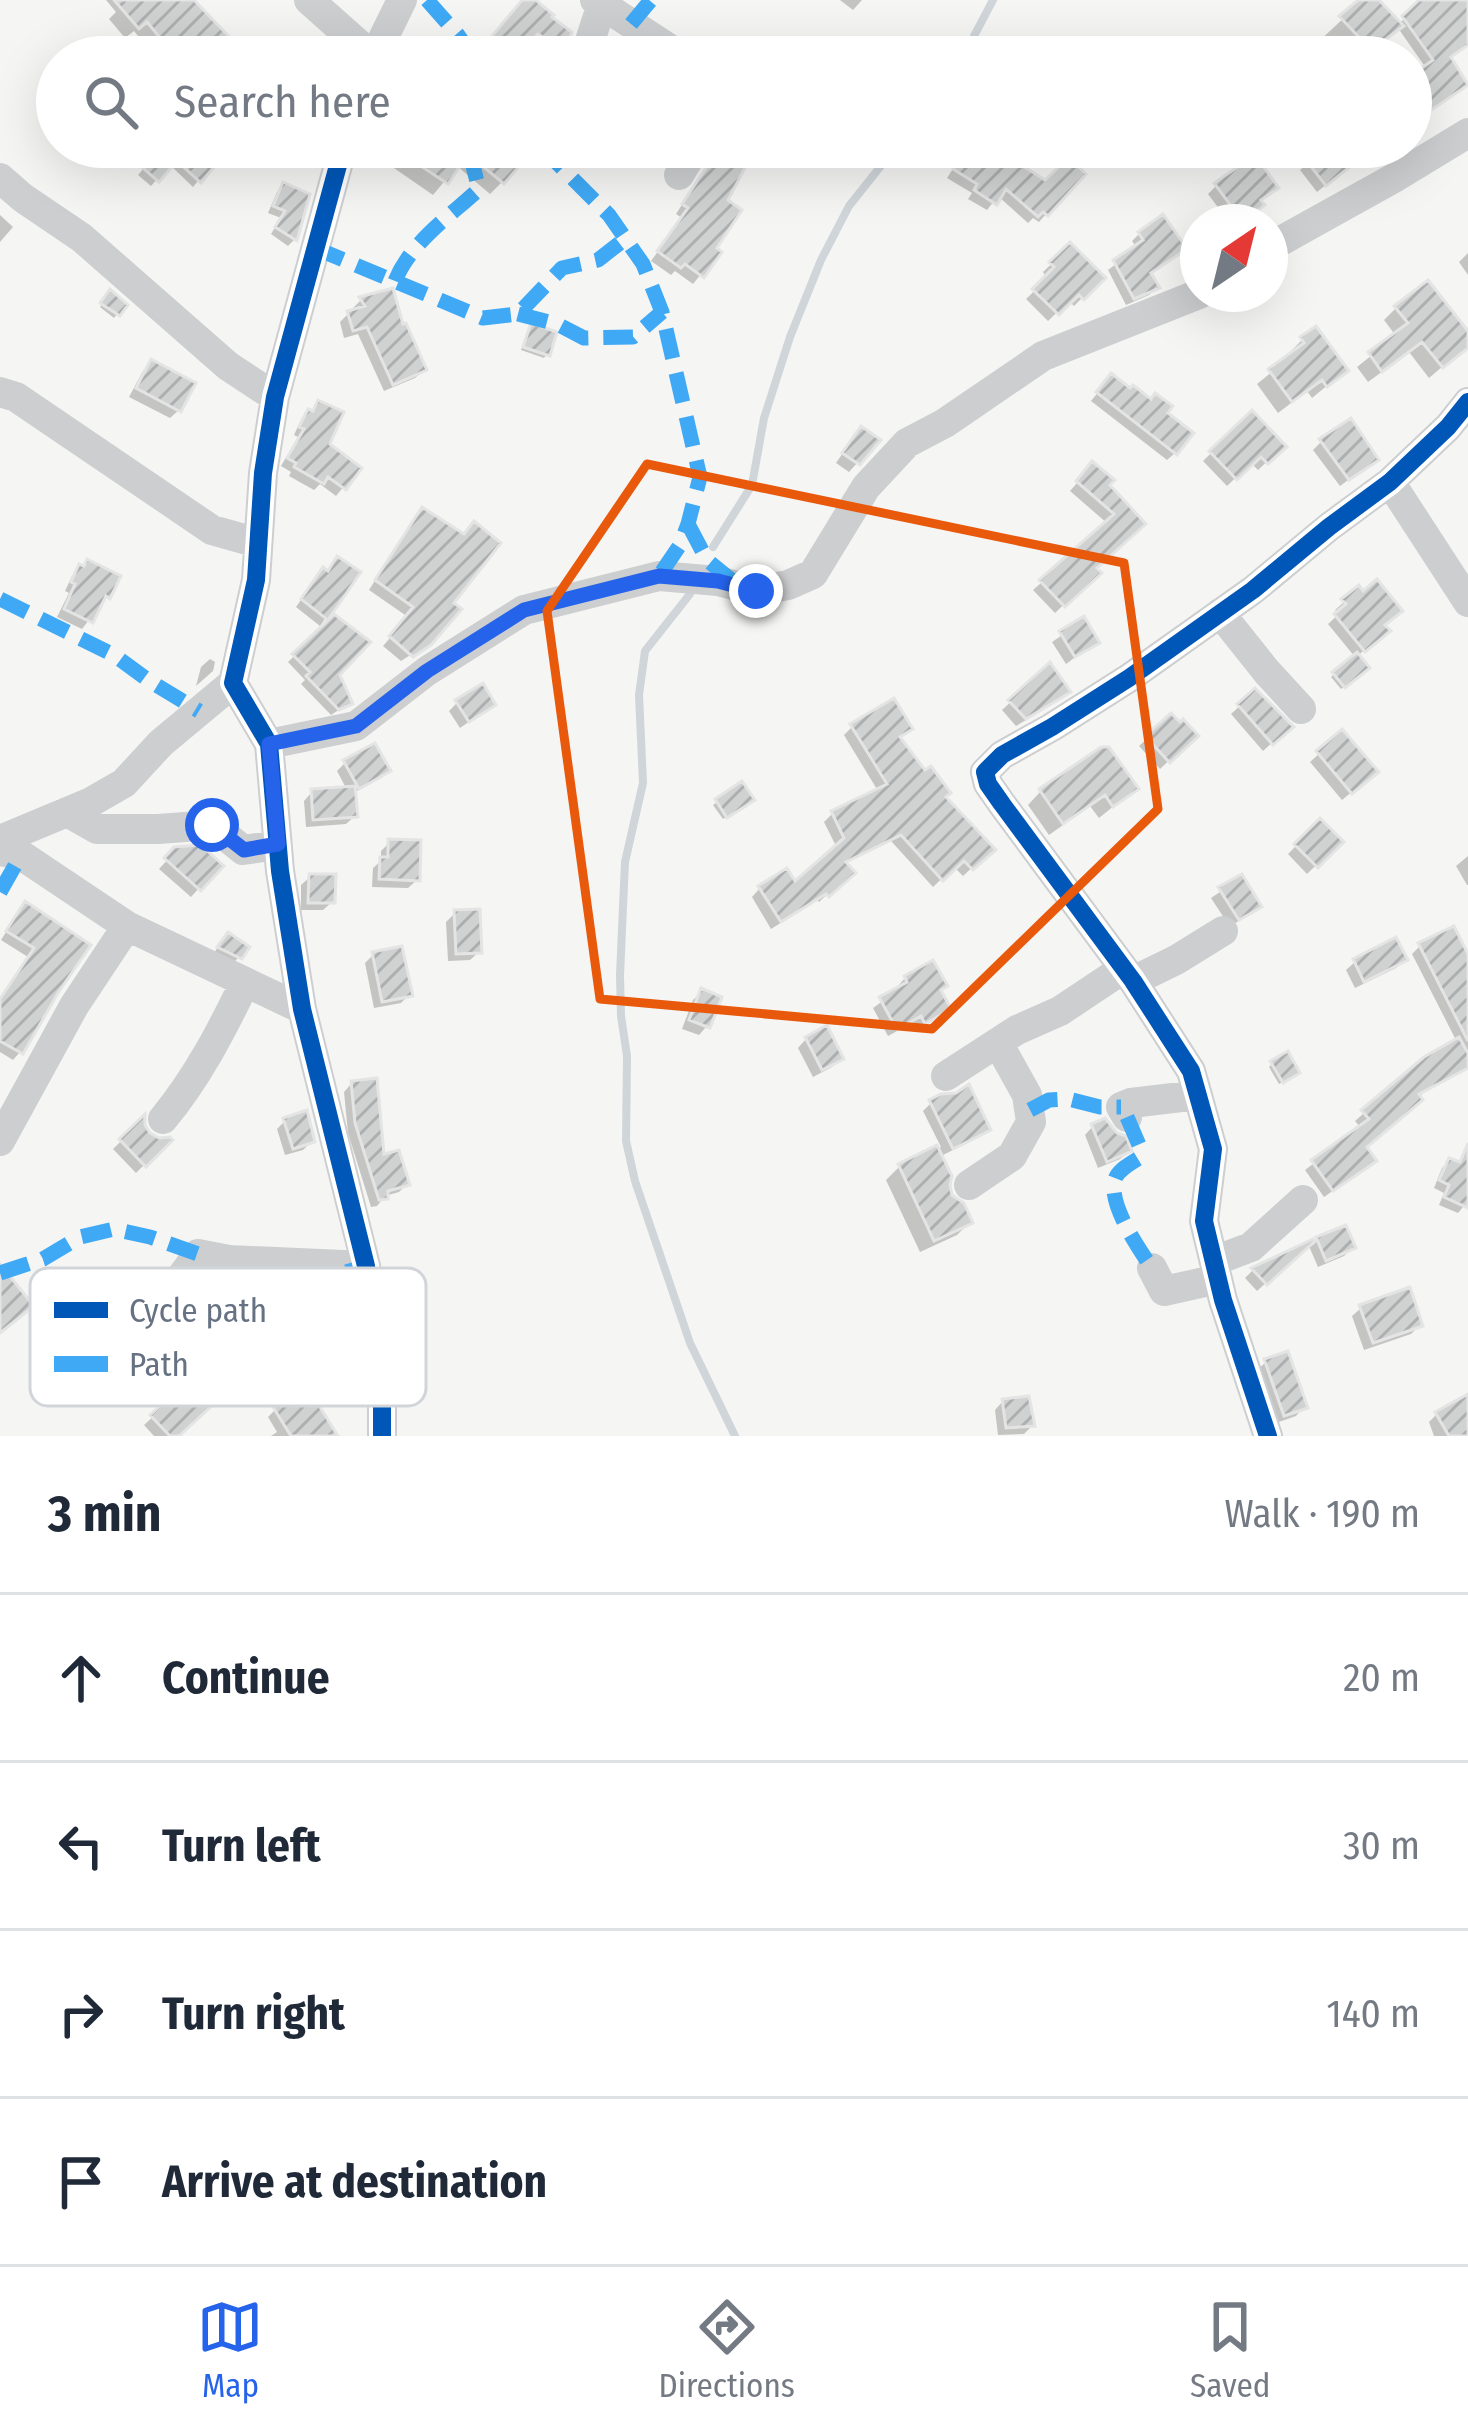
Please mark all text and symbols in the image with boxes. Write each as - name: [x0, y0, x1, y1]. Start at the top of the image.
- search box: [36, 36, 1432, 168]
- icon: search: [78, 69, 144, 135]
- text: Search here: [174, 75, 391, 129]
- north arrow: [1180, 204, 1288, 312]
- route end: [729, 564, 783, 618]
- route start: [185, 798, 239, 852]
- legend: [30, 1268, 426, 1406]
- text: Cycle path: [129, 1291, 267, 1331]
- text: Path: [129, 1345, 189, 1385]
- text: 3 min: [48, 1483, 162, 1545]
- text: Walk · 190 m: [1225, 1491, 1420, 1537]
- icon: ahead: [48, 1645, 114, 1711]
- text: Continue: [162, 1651, 330, 1705]
- text: 20 m: [1343, 1655, 1420, 1701]
- icon: left: [48, 1813, 114, 1879]
- text: Turn left: [162, 1819, 321, 1873]
- text: 30 m: [1343, 1823, 1420, 1869]
- icon: right: [48, 1981, 114, 2047]
- text: Turn right: [162, 1987, 345, 2041]
- text: 140 m: [1326, 1991, 1420, 2037]
- icon: arrive: [48, 2149, 114, 2215]
- text: Arrive at destination: [162, 2155, 547, 2209]
- tab: Map: [197, 2294, 263, 2406]
- tab: Directions: [658, 2294, 795, 2406]
- tab: Saved: [1190, 2294, 1270, 2406]

